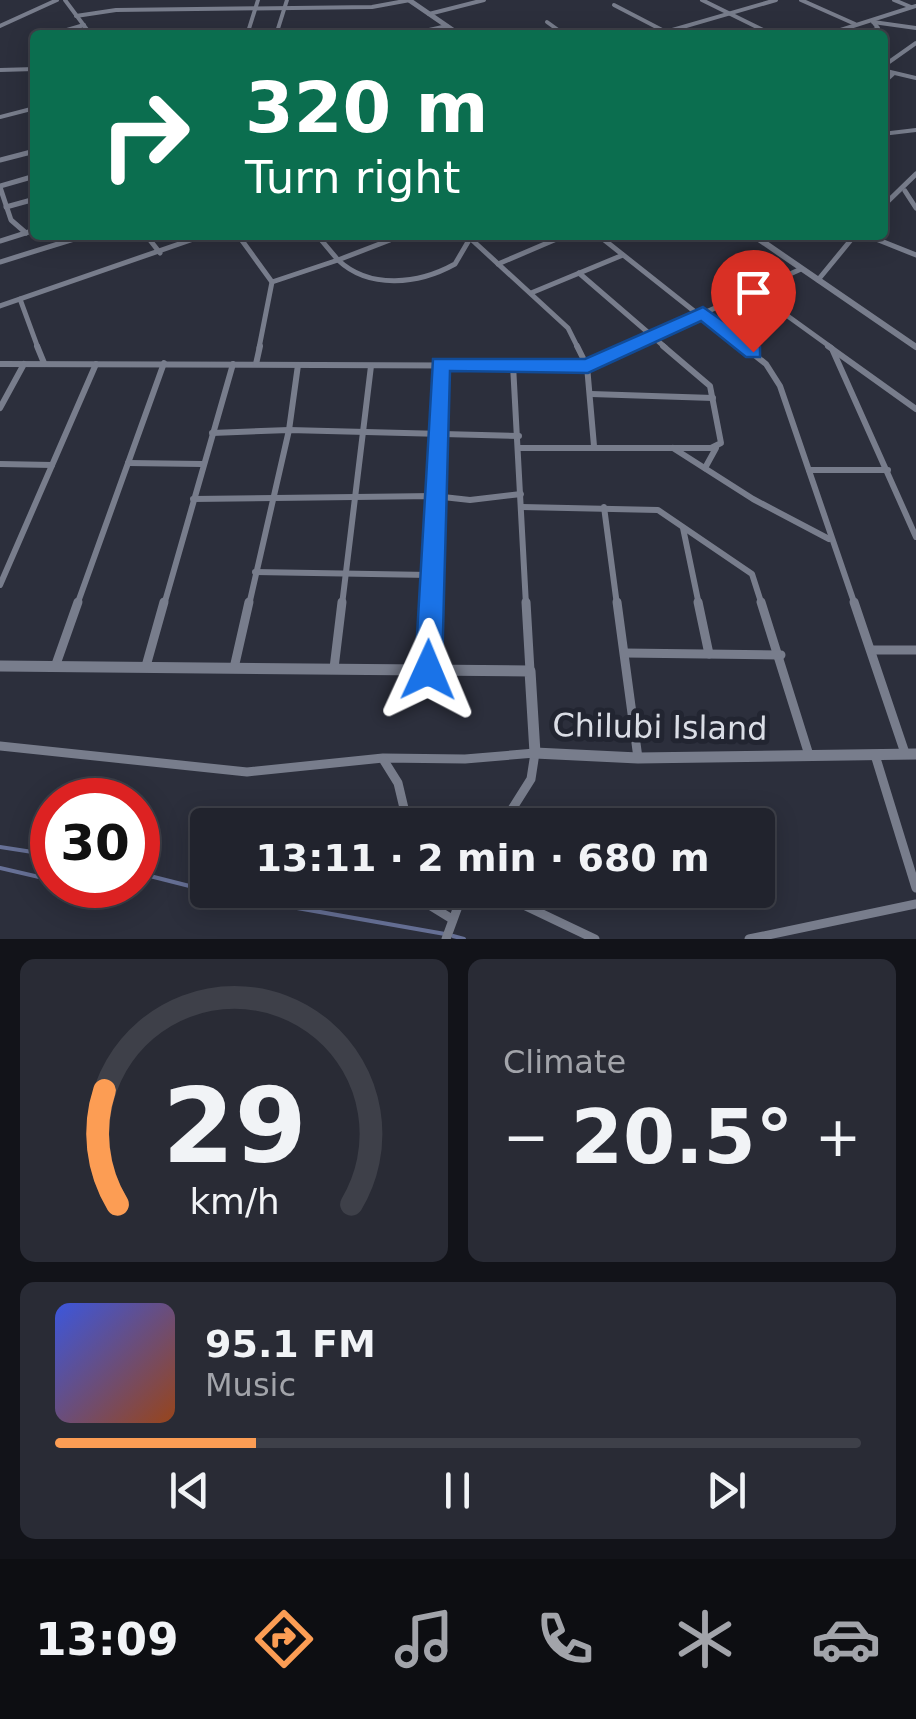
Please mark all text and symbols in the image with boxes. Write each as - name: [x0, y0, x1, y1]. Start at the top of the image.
- text: 320 m: [245, 67, 488, 149]
- icon: right: [80, 70, 210, 200]
- text: Turn right: [245, 151, 460, 204]
- pin: [711, 250, 796, 353]
- icon: arrive: [726, 265, 781, 320]
- position arrow: [376, 618, 480, 722]
- street label: Chilubi Island: [552, 706, 768, 748]
- speed limit sign: 30: [30, 778, 160, 908]
- text: 13:11 · 2 min · 680 m: [255, 836, 710, 880]
- text: Climate: [503, 1043, 626, 1081]
- text: 29: [162, 1065, 306, 1187]
- text: 20.5°: [571, 1093, 793, 1181]
- text: −: [503, 1105, 549, 1169]
- text: +: [815, 1105, 861, 1169]
- text: km/h: [189, 1181, 279, 1222]
- text: 95.1 FM: [205, 1322, 376, 1366]
- text: Music: [205, 1366, 296, 1404]
- icon: previous: [162, 1463, 217, 1518]
- icon: pause: [430, 1463, 485, 1518]
- icon: next: [699, 1463, 754, 1518]
- icon: directions: [249, 1604, 319, 1674]
- icon: music: [389, 1604, 459, 1674]
- icon: phone: [530, 1604, 600, 1674]
- icon: climate: [670, 1604, 740, 1674]
- icon: car: [811, 1604, 881, 1674]
- text: 13:09: [35, 1613, 178, 1666]

